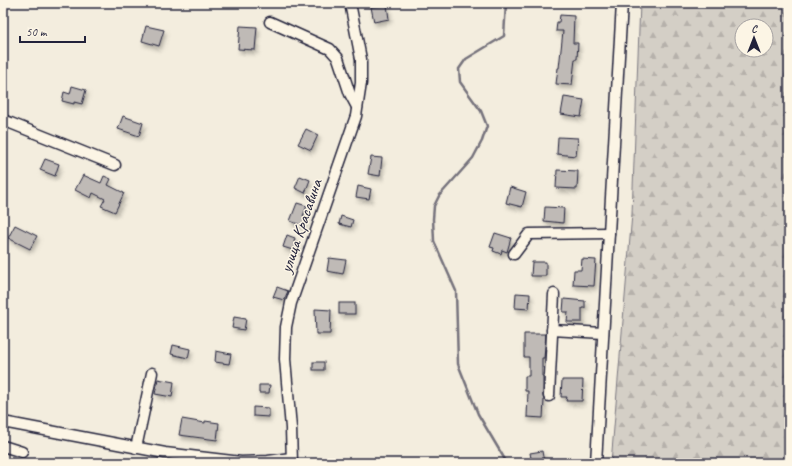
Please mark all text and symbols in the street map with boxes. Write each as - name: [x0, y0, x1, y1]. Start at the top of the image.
- scale bar: [20, 18, 85, 44]
- north arrow: [734, 18, 774, 58]
- text: С: [751, 21, 758, 35]
- text: 50 m: [26, 24, 48, 40]
- street label: улица Красавина: [275, 175, 327, 276]

